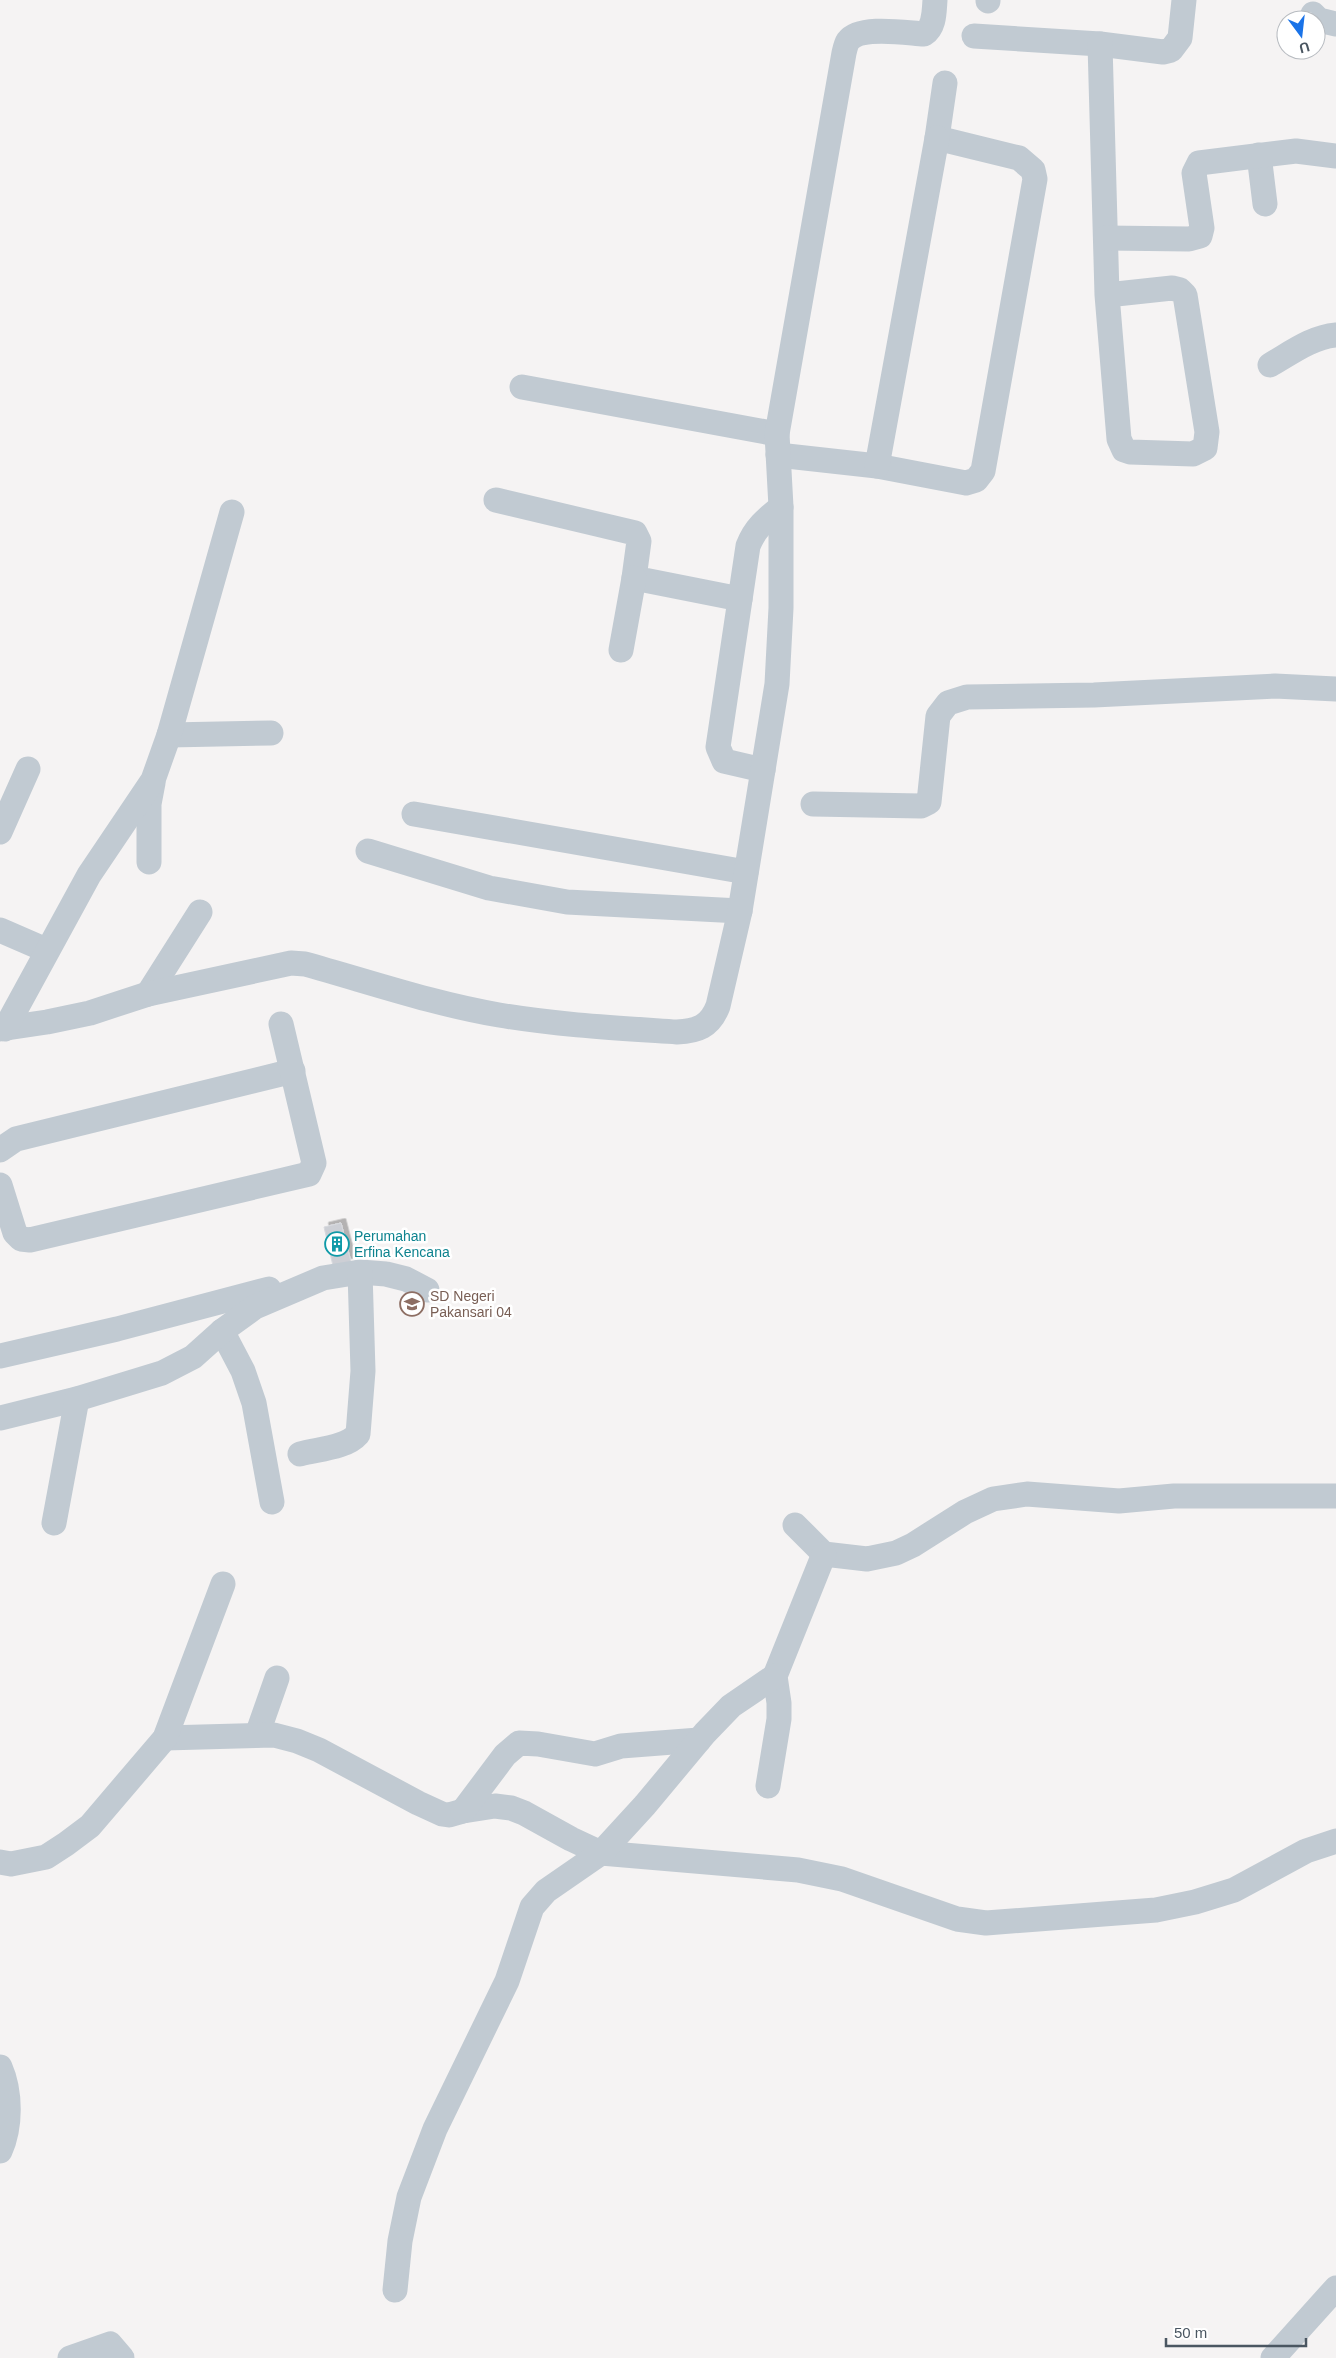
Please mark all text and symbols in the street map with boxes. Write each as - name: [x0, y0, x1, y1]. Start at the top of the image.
- north arrow: [1276, 10, 1326, 60]
- text: U: [1297, 39, 1311, 57]
- place label: Perumahan Erfina Kencana: [354, 1228, 450, 1260]
- building icon: Perumahan Erfina Kencana: [324, 1231, 350, 1257]
- place label: SD Negeri Pakansari 04: [430, 1288, 512, 1320]
- school or university icon: SD Negeri Pakansari 04: [399, 1291, 425, 1317]
- scale bar: [1166, 2316, 1306, 2348]
- text: 50 m: [1174, 2324, 1207, 2341]

